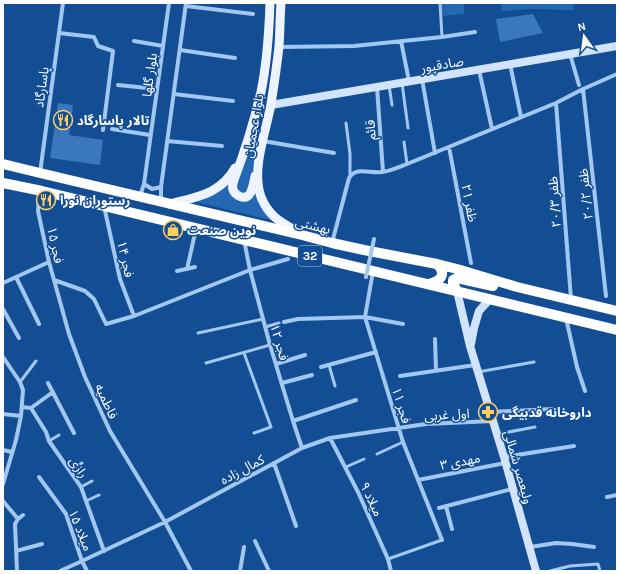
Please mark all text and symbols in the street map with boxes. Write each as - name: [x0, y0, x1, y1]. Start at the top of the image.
- north arrow: [564, 16, 604, 56]
- text: N: [576, 20, 587, 34]
- street label: بلوار گلها: [139, 52, 161, 98]
- street label: صادقپور: [418, 53, 465, 78]
- street label: پاسارگاد: [31, 66, 54, 109]
- street label: بلوار عجمیان: [241, 93, 267, 159]
- restaurant icon: تالار پاسارگاد: [52, 109, 74, 131]
- place label: تالار پاسارگاد: [77, 113, 150, 129]
- street label: قائم: [362, 119, 382, 141]
- street label: ظفر ۲۰/۲: [575, 167, 596, 220]
- street label: ظفر ۲۰/۳: [545, 176, 564, 228]
- street label: ظفر ۲۱: [458, 183, 481, 224]
- restaurant icon: رستوران نورا: [35, 189, 57, 211]
- place label: رستوران نورا: [60, 193, 130, 208]
- street label: بهشتی: [294, 214, 332, 238]
- shop icon: نوین صنعت: [162, 219, 184, 241]
- place label: نوین صنعت: [187, 223, 256, 238]
- street label: فجر ۱۵: [44, 225, 67, 265]
- street label: فجر ۱۴: [114, 239, 137, 279]
- road number: 32: [298, 246, 322, 266]
- street label: فجر ۱۲: [267, 322, 292, 362]
- street label: فاطمیه: [92, 381, 121, 421]
- street label: فجر ۱۱: [389, 385, 414, 425]
- pharmacy icon: داروخانه قدبیگی: [477, 401, 499, 423]
- place label: داروخانه قدبیگی: [502, 405, 592, 420]
- street label: اول غربی: [424, 406, 470, 424]
- street label: ولیعصر شمالی: [500, 429, 536, 506]
- street label: مهدی ۳: [439, 450, 482, 474]
- street label: کمال زاده: [218, 451, 268, 488]
- street label: رازی: [65, 454, 91, 481]
- street label: میلاد ۹: [357, 480, 386, 519]
- street label: میلاد ۱۵: [65, 507, 96, 553]

